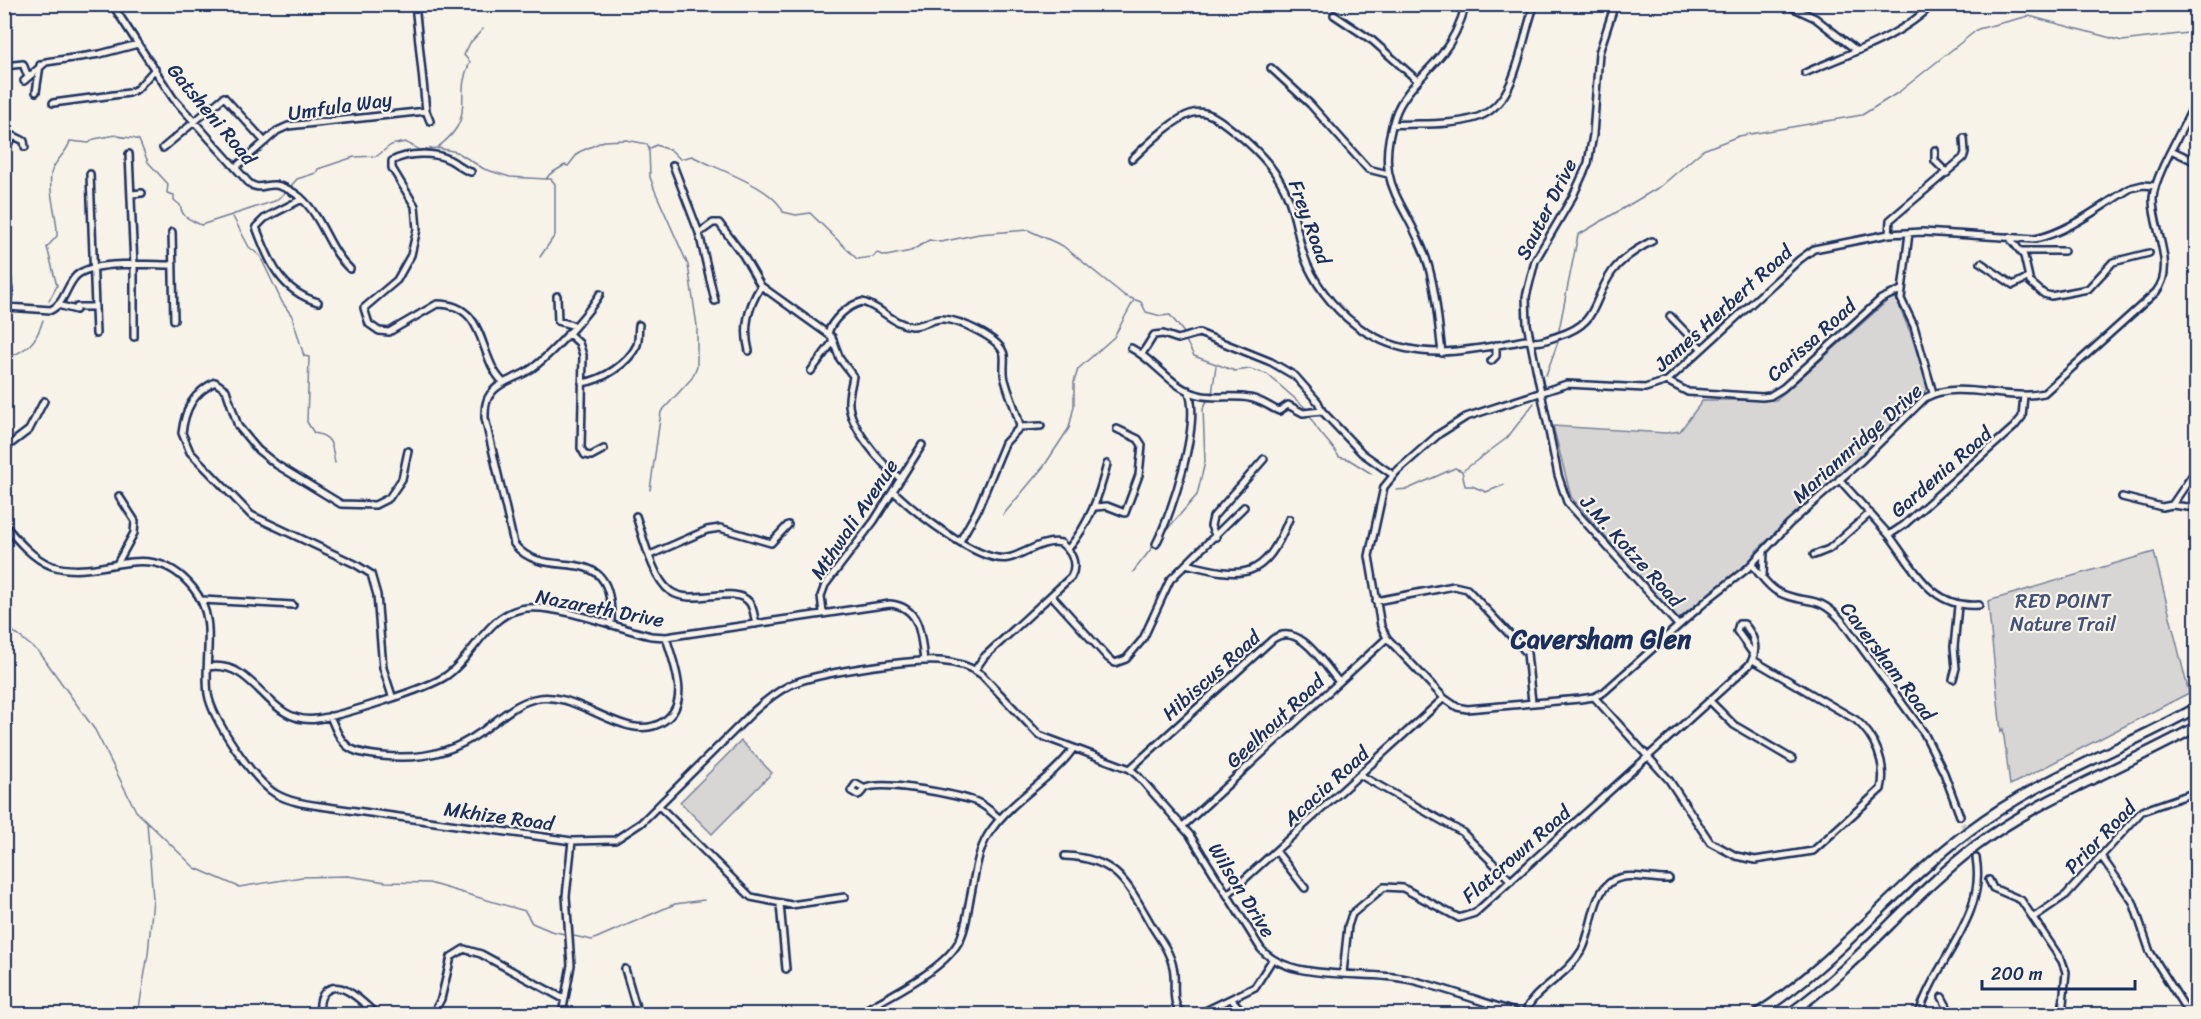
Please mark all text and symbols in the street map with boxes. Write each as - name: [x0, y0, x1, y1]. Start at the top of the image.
- street label: Gatsheni Road: [158, 55, 266, 175]
- street label: Umfula Way: [286, 82, 395, 131]
- street label: Sauter Drive: [1506, 152, 1587, 266]
- street label: Frey Road: [1278, 175, 1341, 271]
- street label: James Herbert Road: [1645, 235, 1802, 381]
- street label: Carissa Road: [1758, 289, 1866, 391]
- street label: Mariannridge Drive: [1784, 375, 1931, 512]
- street label: Gardenia Road: [1882, 417, 2001, 527]
- street label: Mthwali Avenue: [801, 452, 908, 587]
- street label: J.M. Kotze Road: [1570, 486, 1693, 617]
- street label: Nazareth Drive: [533, 579, 667, 638]
- park label: RED POINT Nature Trail: [2010, 584, 2117, 642]
- street label: Caversham Road: [1831, 594, 1945, 730]
- district label: Caversham Glen: [1510, 616, 1691, 662]
- street label: Hibiscus Road: [1154, 620, 1270, 730]
- street label: Geelhout Road: [1217, 665, 1334, 777]
- street label: Acacia Road: [1274, 737, 1379, 836]
- street label: Mkhize Road: [442, 791, 558, 842]
- street label: Prior Road: [2056, 791, 2146, 883]
- street label: Flatcrown Road: [1453, 796, 1580, 912]
- street label: Wilson Drive: [1198, 835, 1285, 945]
- scale bar: [1982, 953, 2135, 991]
- text: 200 m: [1991, 958, 2043, 990]

